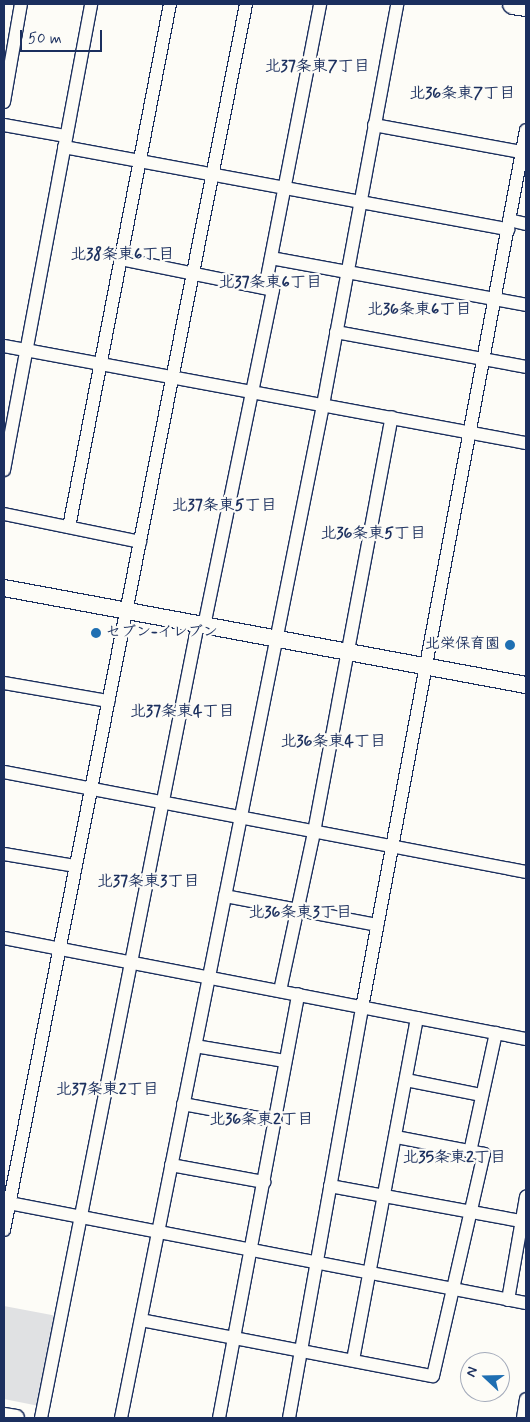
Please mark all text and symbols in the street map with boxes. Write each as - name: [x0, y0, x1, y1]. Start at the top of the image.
- scale bar: [22, 20, 105, 52]
- text: 50 m: [28, 29, 62, 49]
- district label: 北37条東7丁目: [265, 57, 369, 77]
- district label: 北36条東7丁目: [409, 84, 515, 104]
- district label: 北38条東6丁目: [70, 245, 174, 265]
- district label: 北37条東6丁目: [218, 273, 322, 293]
- district label: 北36条東6丁目: [367, 300, 471, 320]
- district label: 北37条東5丁目: [172, 496, 276, 516]
- district label: 北36条東5丁目: [320, 524, 426, 544]
- place label: セブン-イレブン: [106, 624, 218, 642]
- marker: セブン-イレブン: [90, 627, 102, 639]
- place label: 北栄保育園: [425, 636, 500, 654]
- marker: 北栄保育園: [504, 639, 516, 651]
- district label: 北37条東4丁目: [130, 702, 234, 722]
- district label: 北36条東4丁目: [280, 732, 386, 752]
- district label: 北37条東3丁目: [97, 872, 199, 892]
- district label: 北36条東3丁目: [248, 903, 352, 923]
- district label: 北37条東2丁目: [55, 1080, 159, 1100]
- district label: 北36条東2丁目: [209, 1110, 313, 1130]
- district label: 北35条東2丁目: [402, 1148, 506, 1168]
- north arrow: [460, 1352, 510, 1402]
- text: N: [462, 1364, 482, 1380]

